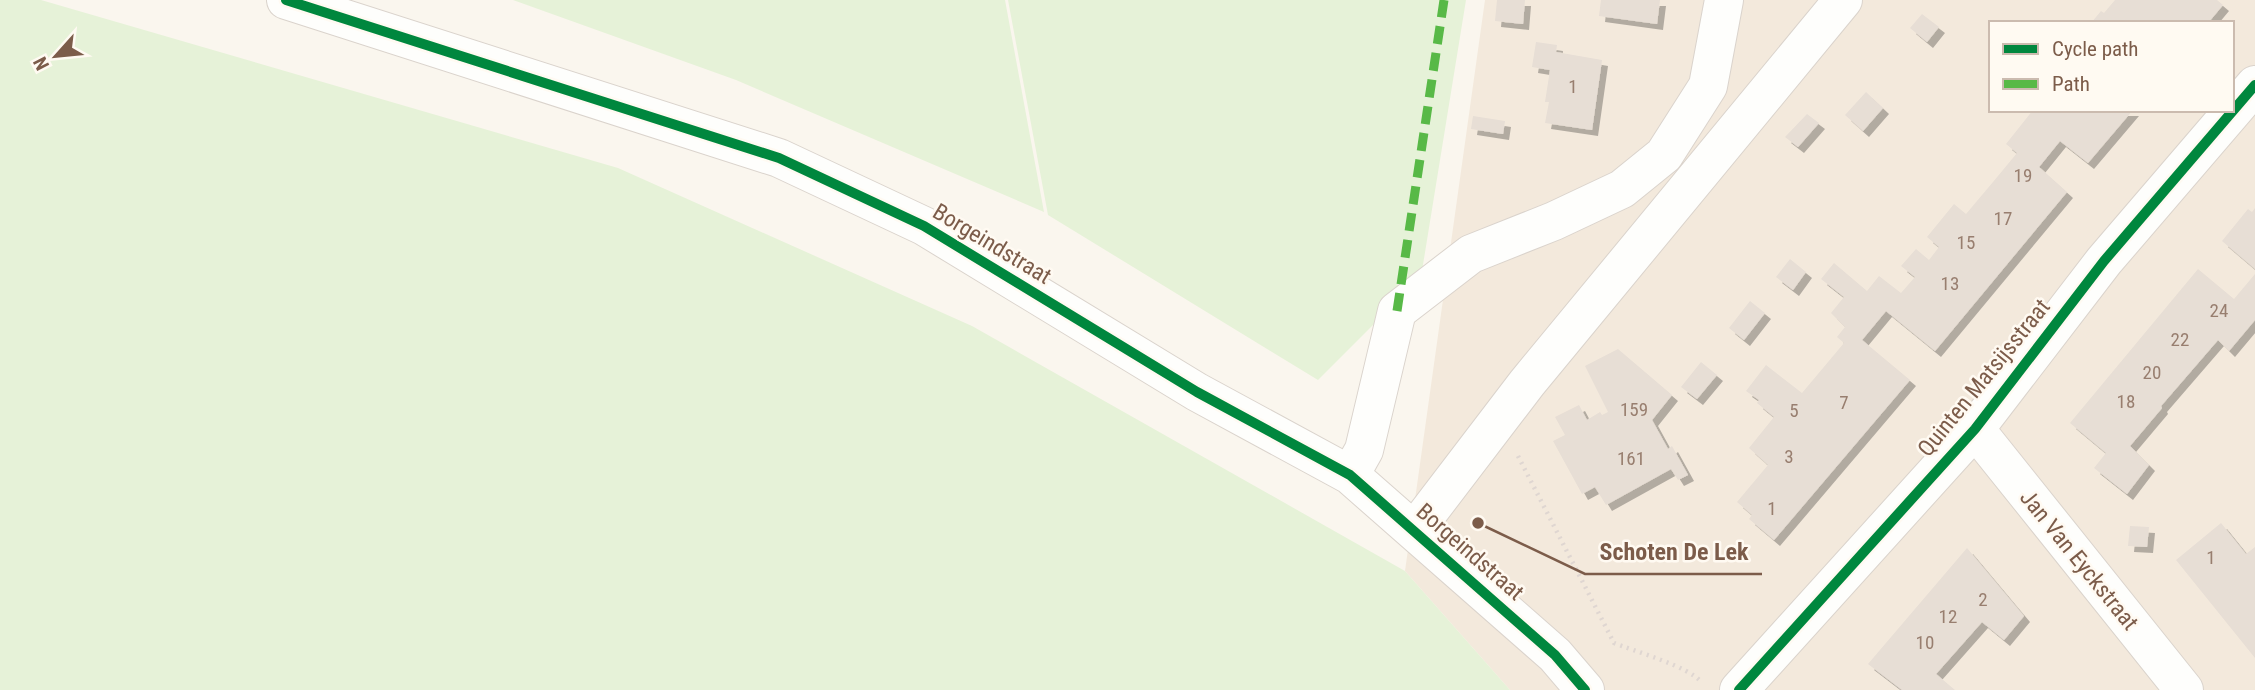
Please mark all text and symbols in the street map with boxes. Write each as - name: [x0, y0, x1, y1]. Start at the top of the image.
- north arrow: [21, 21, 91, 91]
- legend: [1989, 21, 2234, 112]
- text: Cycle path: [2052, 37, 2138, 61]
- text: N: [28, 53, 54, 74]
- text: Path: [2052, 72, 2090, 96]
- house number: 1: [1568, 75, 1578, 98]
- house number: 19: [2014, 164, 2032, 187]
- street label: Borgeindstraat: [928, 198, 1056, 290]
- house number: 17: [1994, 207, 2012, 230]
- house number: 15: [1957, 231, 1975, 254]
- house number: 13: [1941, 272, 1959, 295]
- street label: Quinten Matsijsstraat: [1912, 294, 2056, 462]
- house number: 24: [2210, 299, 2228, 322]
- house number: 22: [2171, 328, 2189, 351]
- house number: 20: [2143, 361, 2161, 384]
- house number: 18: [2117, 390, 2135, 413]
- house number: 7: [1839, 391, 1849, 414]
- house number: 159: [1620, 398, 1648, 421]
- house number: 5: [1789, 399, 1799, 422]
- house number: 3: [1784, 445, 1794, 468]
- house number: 161: [1617, 447, 1645, 470]
- street label: Jan Van Eyckstraat: [2014, 484, 2144, 636]
- house number: 1: [1767, 497, 1777, 520]
- street label: Borgeindstraat: [1411, 498, 1529, 606]
- callout: Schoten De Lek: [1585, 529, 1762, 574]
- text: Schoten De Lek: [1600, 538, 1749, 566]
- house number: 1: [2206, 546, 2216, 569]
- house number: 2: [1978, 588, 1988, 611]
- house number: 12: [1939, 605, 1957, 628]
- house number: 10: [1916, 631, 1934, 654]

